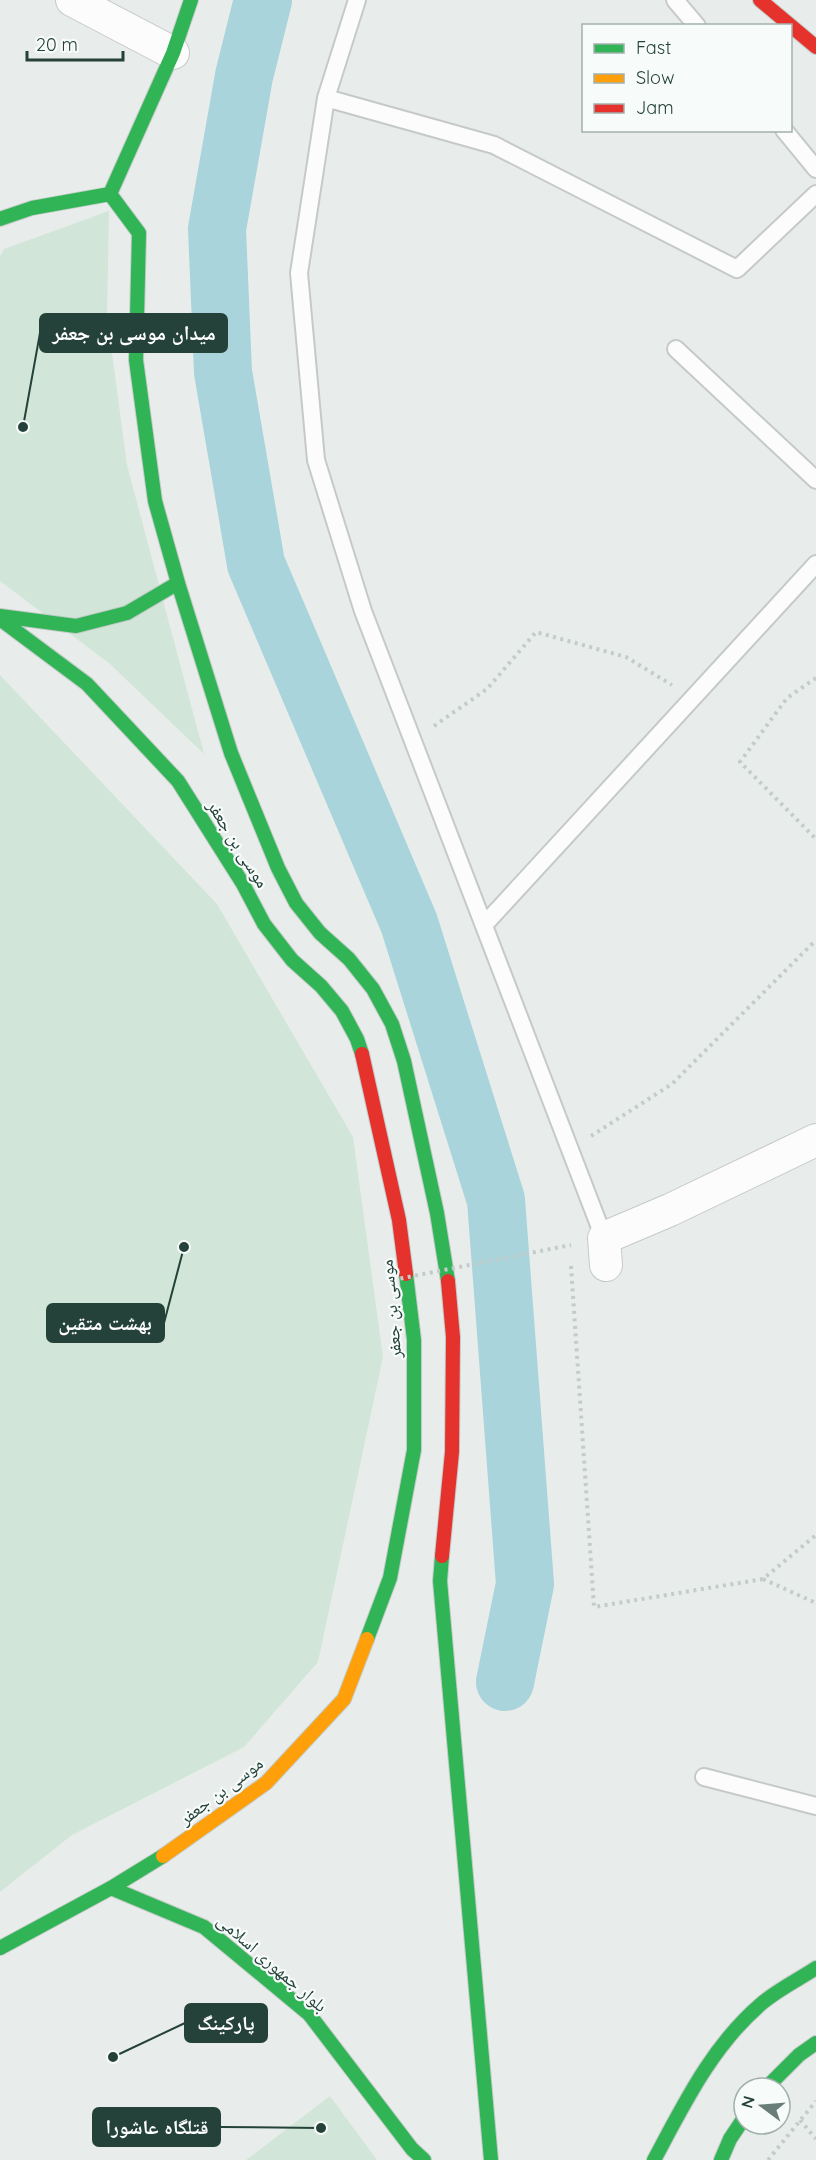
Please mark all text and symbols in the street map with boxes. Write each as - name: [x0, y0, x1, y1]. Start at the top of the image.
- scale bar: [27, 24, 123, 62]
- legend: [582, 24, 792, 132]
- text: 20 m: [36, 33, 78, 56]
- text: Fast: [636, 36, 671, 59]
- text: Slow: [636, 66, 674, 89]
- text: Jam: [636, 96, 674, 119]
- callout: میدان موسی بن جعفر: [40, 314, 227, 352]
- text: میدان موسی بن جعفر: [51, 320, 216, 346]
- street label: موسی بن جعفر: [202, 795, 274, 892]
- street label: موسی بن جعفر: [375, 1259, 406, 1361]
- callout: بهشت متقین: [47, 1304, 164, 1342]
- text: بهشت متقین: [58, 1310, 152, 1336]
- street label: موسی بن جعفر: [173, 1752, 267, 1830]
- street label: بلوار جمهوری اسلامی: [212, 1908, 332, 2017]
- callout: پارکینگ: [185, 2004, 267, 2042]
- text: پارکینگ: [197, 2010, 255, 2035]
- north arrow: [732, 2076, 792, 2136]
- text: N: [736, 2093, 759, 2110]
- callout: قتلگاه عاشورا: [93, 2108, 220, 2146]
- text: قتلگاه عاشورا: [106, 2114, 208, 2139]

